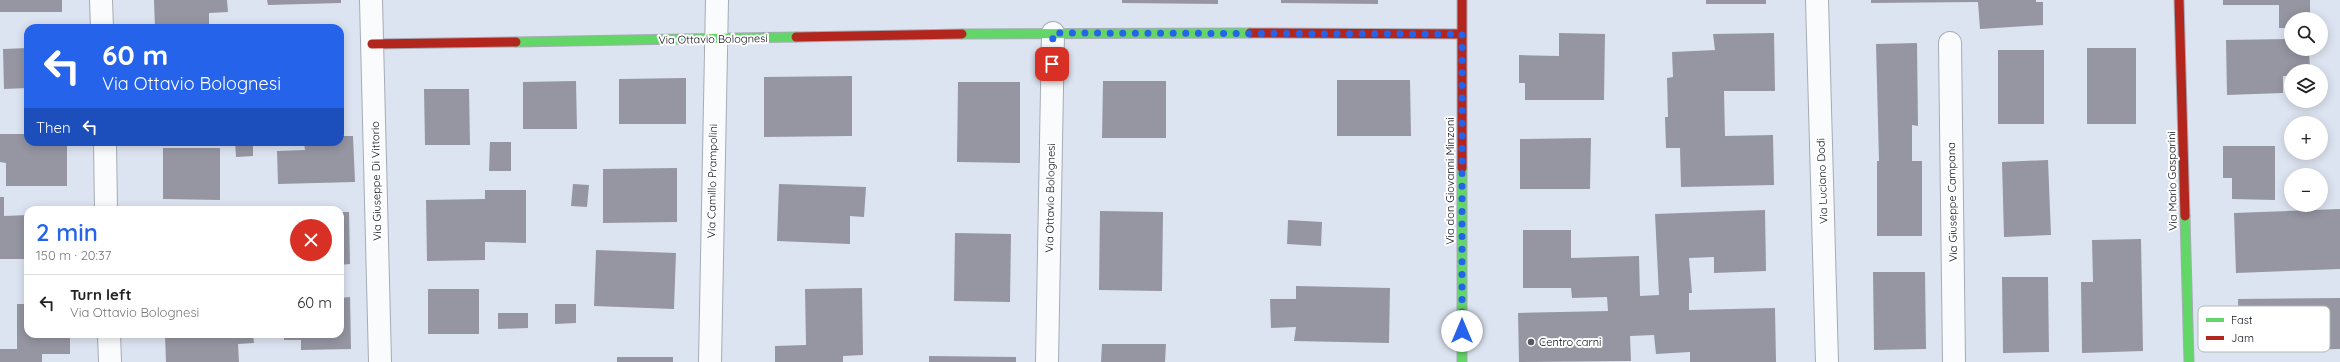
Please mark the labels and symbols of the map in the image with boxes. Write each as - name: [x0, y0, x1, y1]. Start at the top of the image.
- street label: Via Ottavio Bolognesi: [658, 31, 768, 47]
- pin: [1035, 47, 1069, 81]
- street label: Via don Giovanni Minzoni: [1443, 117, 1457, 245]
- street label: Via Giuseppe Di Vittorio: [368, 121, 384, 241]
- street label: Via Camillo Prampolini: [704, 124, 720, 238]
- street label: Via Mario Gasparini: [2164, 131, 2180, 231]
- street label: Via Luciano Dodi: [1814, 138, 1830, 224]
- street label: Via Giuseppe Campana: [1944, 142, 1960, 262]
- street label: Via Ottavio Bolognesi: [1042, 143, 1058, 253]
- legend: [2198, 306, 2330, 352]
- position arrow: [1441, 310, 1483, 352]
- text: Fast: [2231, 313, 2253, 327]
- text: Jam: [2231, 331, 2254, 345]
- place label: Centro carni: [1539, 335, 1601, 349]
- marker: Centro carni: [1526, 337, 1536, 347]

